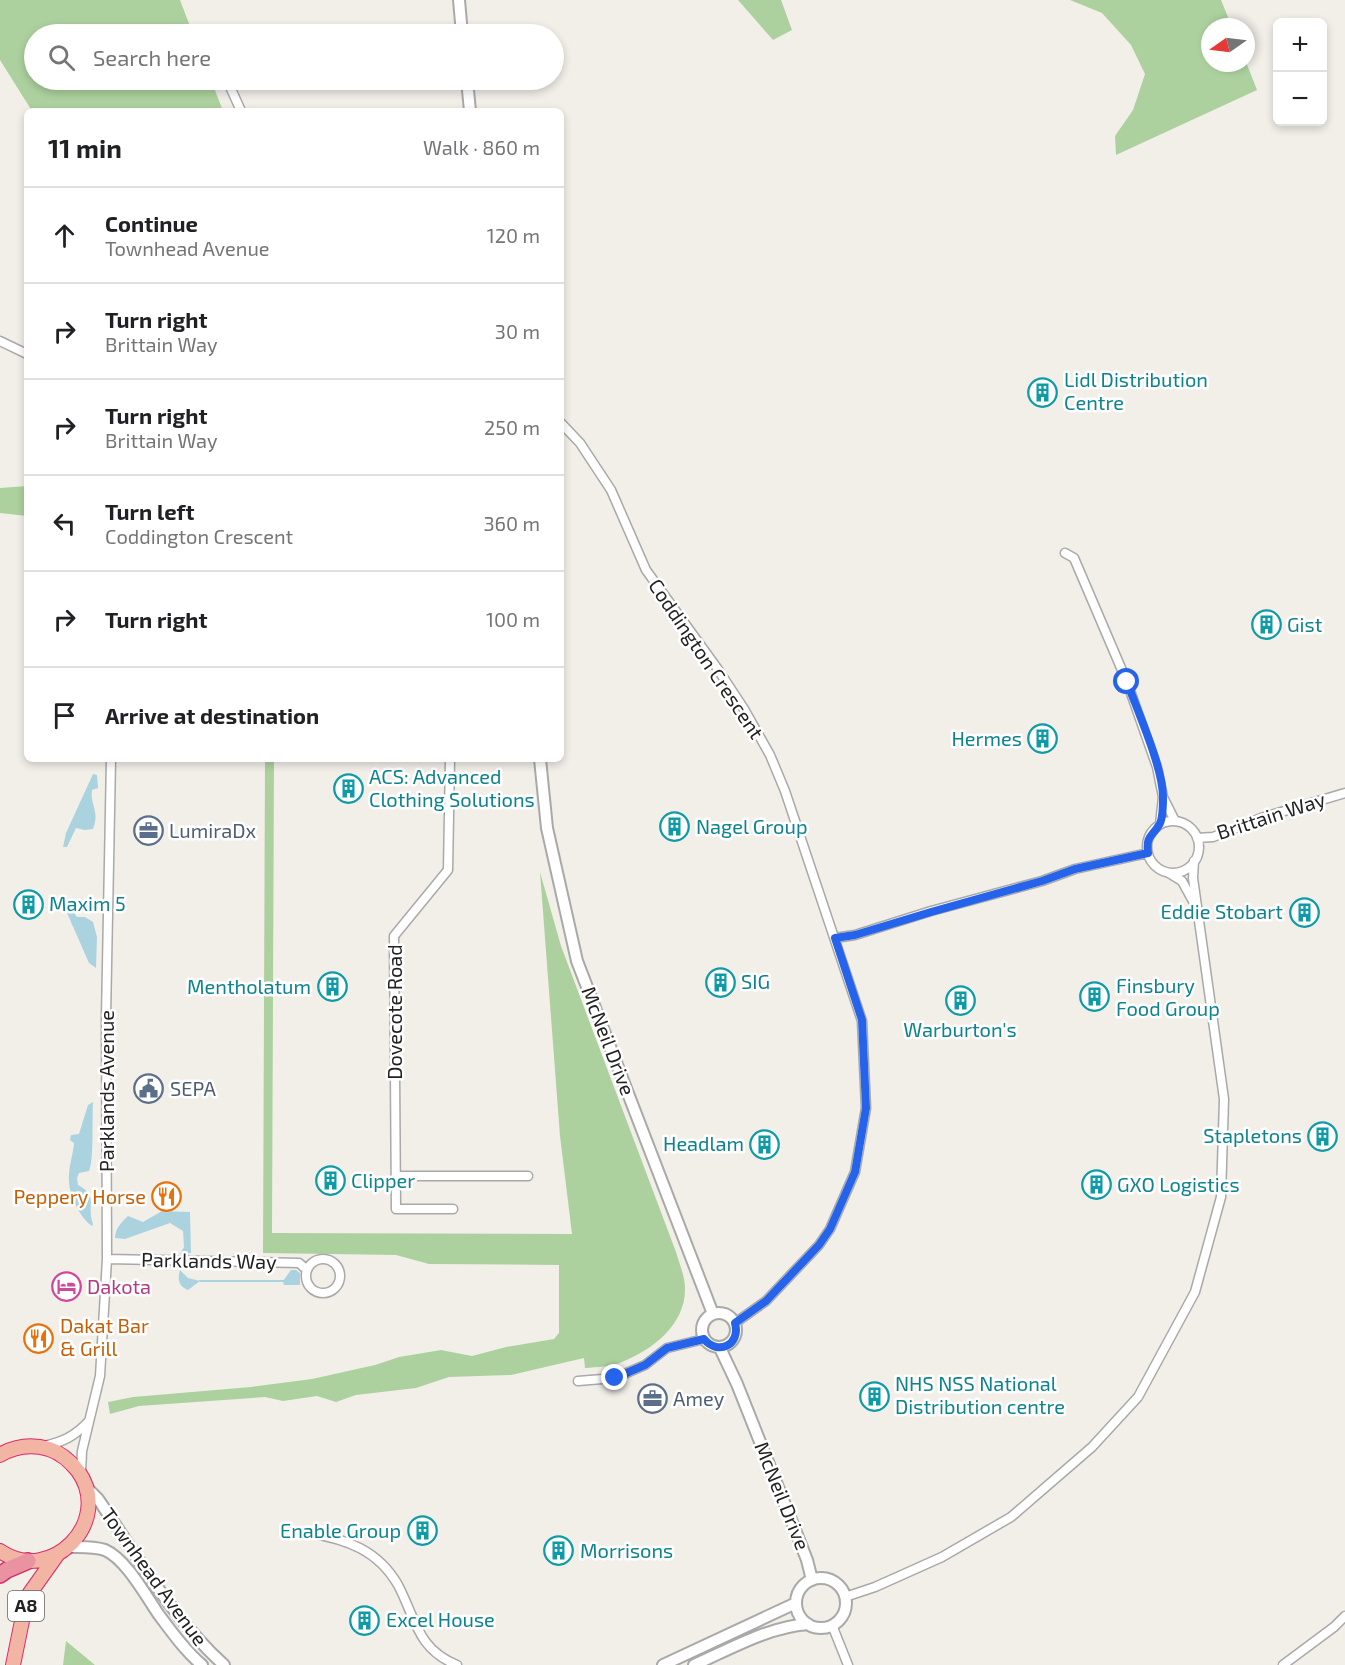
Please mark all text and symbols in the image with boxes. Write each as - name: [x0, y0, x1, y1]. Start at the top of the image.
- north arrow: [1201, 18, 1255, 72]
- map controls: [1273, 18, 1327, 126]
- button: +: [1273, 18, 1327, 72]
- search box: [24, 24, 564, 90]
- icon: search: [45, 41, 78, 74]
- text: Search here: [93, 44, 211, 70]
- button: −: [1273, 72, 1327, 126]
- text: 11 min: [48, 132, 122, 163]
- text: Walk · 860 m: [423, 135, 540, 159]
- text: Continue: [105, 210, 198, 236]
- icon: ahead: [48, 219, 81, 252]
- text: 120 m: [487, 223, 540, 247]
- text: Townhead Avenue: [105, 236, 270, 260]
- text: Turn right: [105, 306, 207, 332]
- icon: right: [48, 315, 81, 348]
- text: 30 m: [495, 319, 540, 343]
- text: Brittain Way: [105, 332, 218, 356]
- place label: Lidl Distribution Centre: [1064, 367, 1208, 414]
- building icon: Lidl Distribution Centre: [1027, 376, 1059, 408]
- text: Turn right: [105, 402, 207, 428]
- icon: right: [48, 411, 81, 444]
- text: 250 m: [484, 415, 540, 439]
- text: Brittain Way: [105, 428, 218, 452]
- text: Turn left: [105, 498, 194, 524]
- icon: left: [48, 507, 81, 540]
- text: 360 m: [483, 511, 540, 535]
- text: Coddington Crescent: [105, 524, 293, 548]
- street label: Coddington Crescent: [644, 574, 770, 743]
- icon: right: [48, 603, 81, 636]
- text: Turn right: [105, 606, 207, 632]
- text: 100 m: [486, 607, 540, 631]
- building icon: Gist: [1250, 609, 1282, 641]
- place label: Gist: [1287, 612, 1323, 636]
- route start: [1113, 668, 1139, 694]
- icon: arrive: [48, 699, 81, 732]
- text: Arrive at destination: [105, 702, 319, 728]
- building icon: Hermes: [1027, 723, 1059, 755]
- place label: Hermes: [951, 726, 1022, 750]
- place label: ACS: Advanced Clothing Solutions: [369, 764, 535, 811]
- building icon: ACS: Advanced Clothing Solutions: [332, 772, 364, 804]
- street label: Brittain Way: [1213, 786, 1328, 844]
- building icon: Nagel Group: [659, 811, 691, 843]
- place label: Nagel Group: [696, 814, 807, 838]
- office icon: LumiraDx: [132, 815, 164, 847]
- place label: LumiraDx: [169, 818, 256, 842]
- building icon: Maxim 5: [12, 888, 44, 920]
- place label: Maxim 5: [49, 891, 126, 915]
- building icon: Eddie Stobart: [1288, 896, 1320, 928]
- place label: Eddie Stobart: [1161, 899, 1283, 923]
- street label: Dovecote Road: [382, 944, 406, 1080]
- building icon: SIG: [704, 966, 736, 998]
- place label: SIG: [741, 969, 770, 993]
- building icon: Mentholatum: [316, 971, 348, 1003]
- place label: Finsbury Food Group: [1116, 973, 1220, 1020]
- place label: Mentholatum: [187, 974, 311, 998]
- building icon: Finsbury Food Group: [1079, 981, 1111, 1013]
- street label: McNeil Drive: [577, 983, 641, 1098]
- building icon: Warburton's: [944, 984, 976, 1016]
- street label: Parklands Avenue: [94, 1010, 118, 1172]
- place label: Warburton's: [903, 1017, 1017, 1041]
- public building icon: SEPA: [133, 1073, 165, 1105]
- place label: SEPA: [170, 1076, 217, 1100]
- building icon: Stapletons: [1307, 1120, 1339, 1152]
- place label: Stapletons: [1203, 1123, 1302, 1147]
- building icon: Headlam: [749, 1128, 781, 1160]
- place label: Headlam: [663, 1131, 744, 1155]
- building icon: Clipper: [314, 1165, 346, 1197]
- place label: Clipper: [351, 1168, 415, 1192]
- building icon: GXO Logistics: [1080, 1169, 1112, 1201]
- place label: GXO Logistics: [1117, 1172, 1240, 1196]
- restaurant icon: Peppery Horse: [151, 1181, 183, 1213]
- place label: Peppery Horse: [13, 1184, 146, 1208]
- street label: Parklands Way: [141, 1247, 277, 1273]
- hotel icon: Dakota: [50, 1271, 82, 1303]
- place label: Dakota: [87, 1274, 151, 1298]
- place label: Dakat Bar & Grill: [60, 1313, 149, 1360]
- restaurant icon: Dakat Bar & Grill: [23, 1322, 55, 1354]
- route end: [601, 1364, 627, 1390]
- place label: NHS NSS National Distribution centre: [895, 1371, 1065, 1418]
- building icon: NHS NSS National Distribution centre: [858, 1380, 890, 1412]
- office icon: Amey: [636, 1383, 668, 1415]
- place label: Amey: [673, 1386, 725, 1410]
- street label: McNeil Drive: [750, 1438, 815, 1553]
- street label: Townhead Avenue: [97, 1503, 213, 1650]
- building icon: Enable Group: [406, 1515, 438, 1547]
- place label: Enable Group: [280, 1518, 401, 1542]
- building icon: Morrisons: [543, 1535, 575, 1567]
- place label: Morrisons: [580, 1538, 673, 1562]
- road number: A8: [8, 1591, 44, 1621]
- building icon: Excel House: [349, 1604, 381, 1636]
- place label: Excel House: [386, 1607, 495, 1631]

